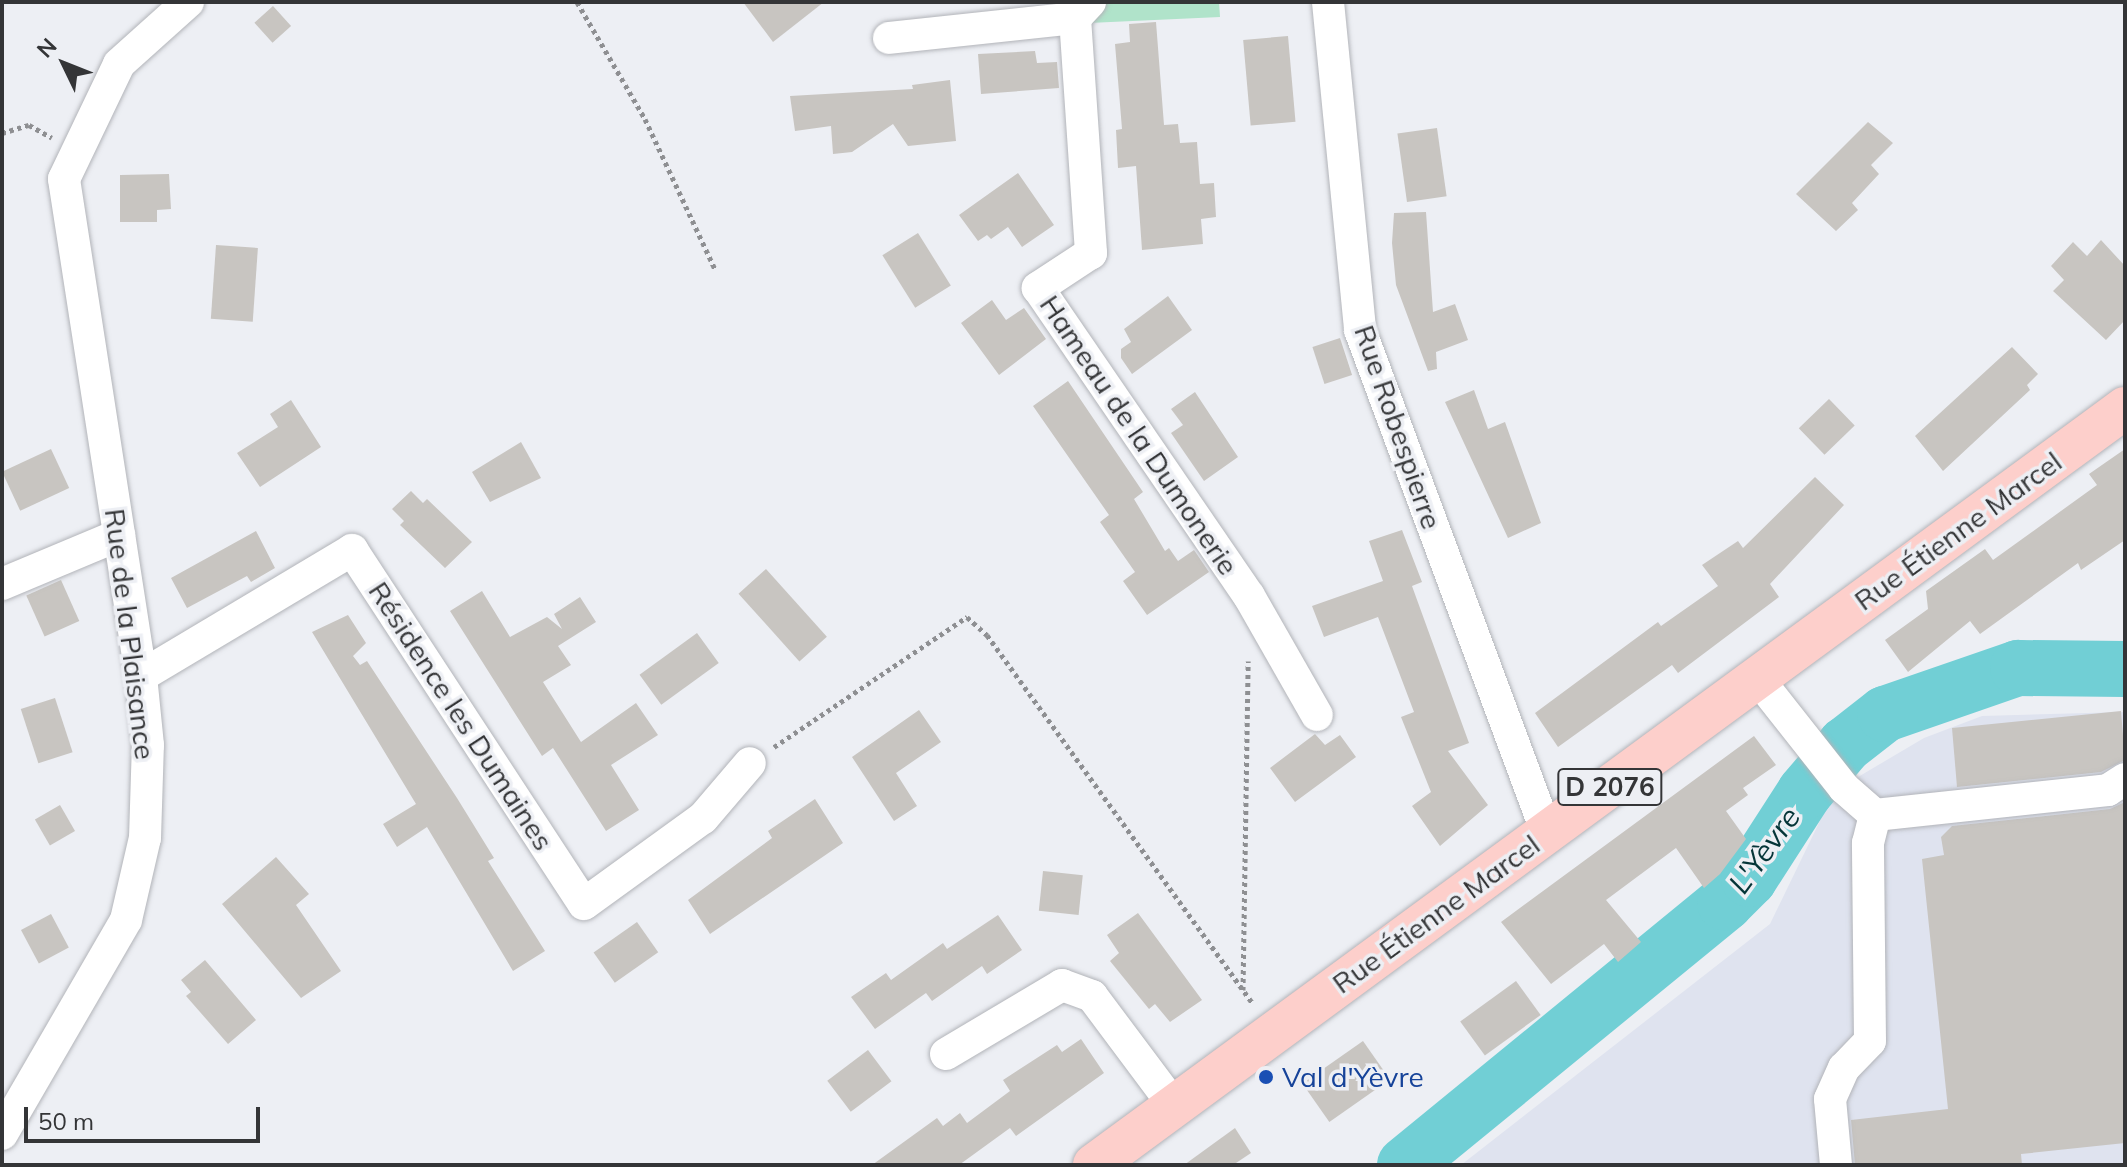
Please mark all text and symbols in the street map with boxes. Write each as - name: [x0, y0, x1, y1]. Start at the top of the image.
- north arrow: [24, 24, 104, 104]
- text: N: [31, 32, 62, 63]
- street label: Hameau de la Dumonerie: [1033, 289, 1245, 581]
- street label: Rue Robespierre: [1347, 321, 1449, 533]
- street label: Rue Étienne Marcel: [1848, 445, 2068, 617]
- street label: Rue de la Plaisance: [98, 507, 162, 761]
- street label: Résidence les Dumaines: [362, 576, 560, 856]
- road number: D 2076: [1556, 765, 1664, 809]
- water label: L'Yèvre: [1721, 800, 1807, 900]
- street label: Rue Étienne Marcel: [1326, 828, 1546, 1000]
- place label: Val d'Yèvre: [1282, 1060, 1424, 1094]
- marker: Val d'Yèvre: [1257, 1068, 1275, 1086]
- scale bar: [28, 1091, 264, 1141]
- text: 50 m: [38, 1106, 94, 1136]

